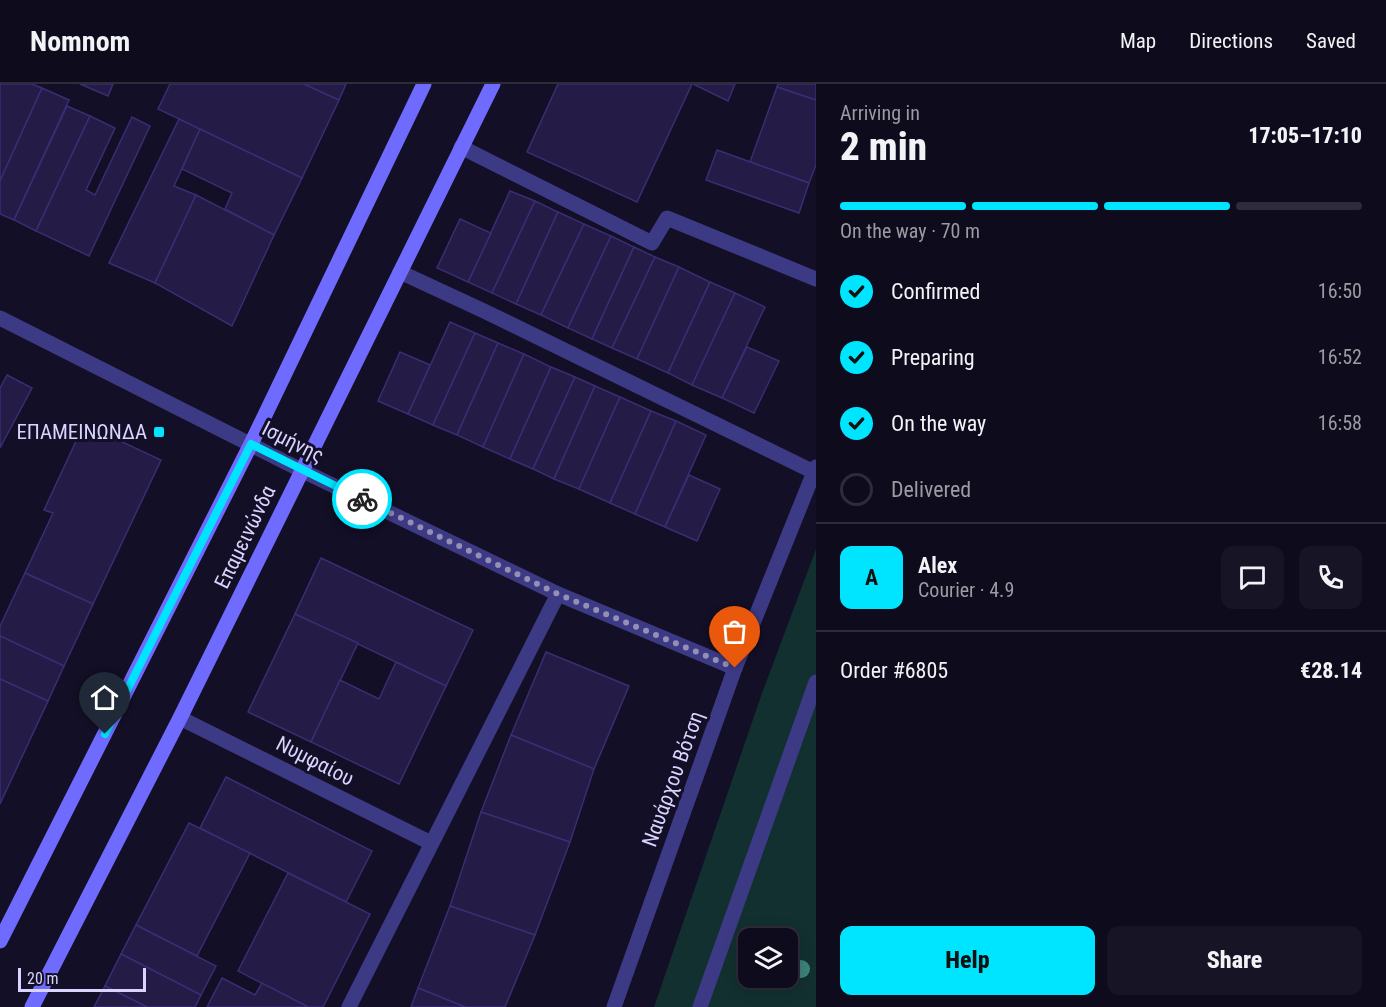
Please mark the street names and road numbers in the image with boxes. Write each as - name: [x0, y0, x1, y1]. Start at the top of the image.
- street label: Ισμήνης: [258, 416, 328, 468]
- street label: Επαμεινώνδα: [210, 481, 281, 592]
- street label: Ναυάρχου Βότση: [637, 708, 709, 850]
- street label: Νυμφαίου: [272, 731, 358, 791]

